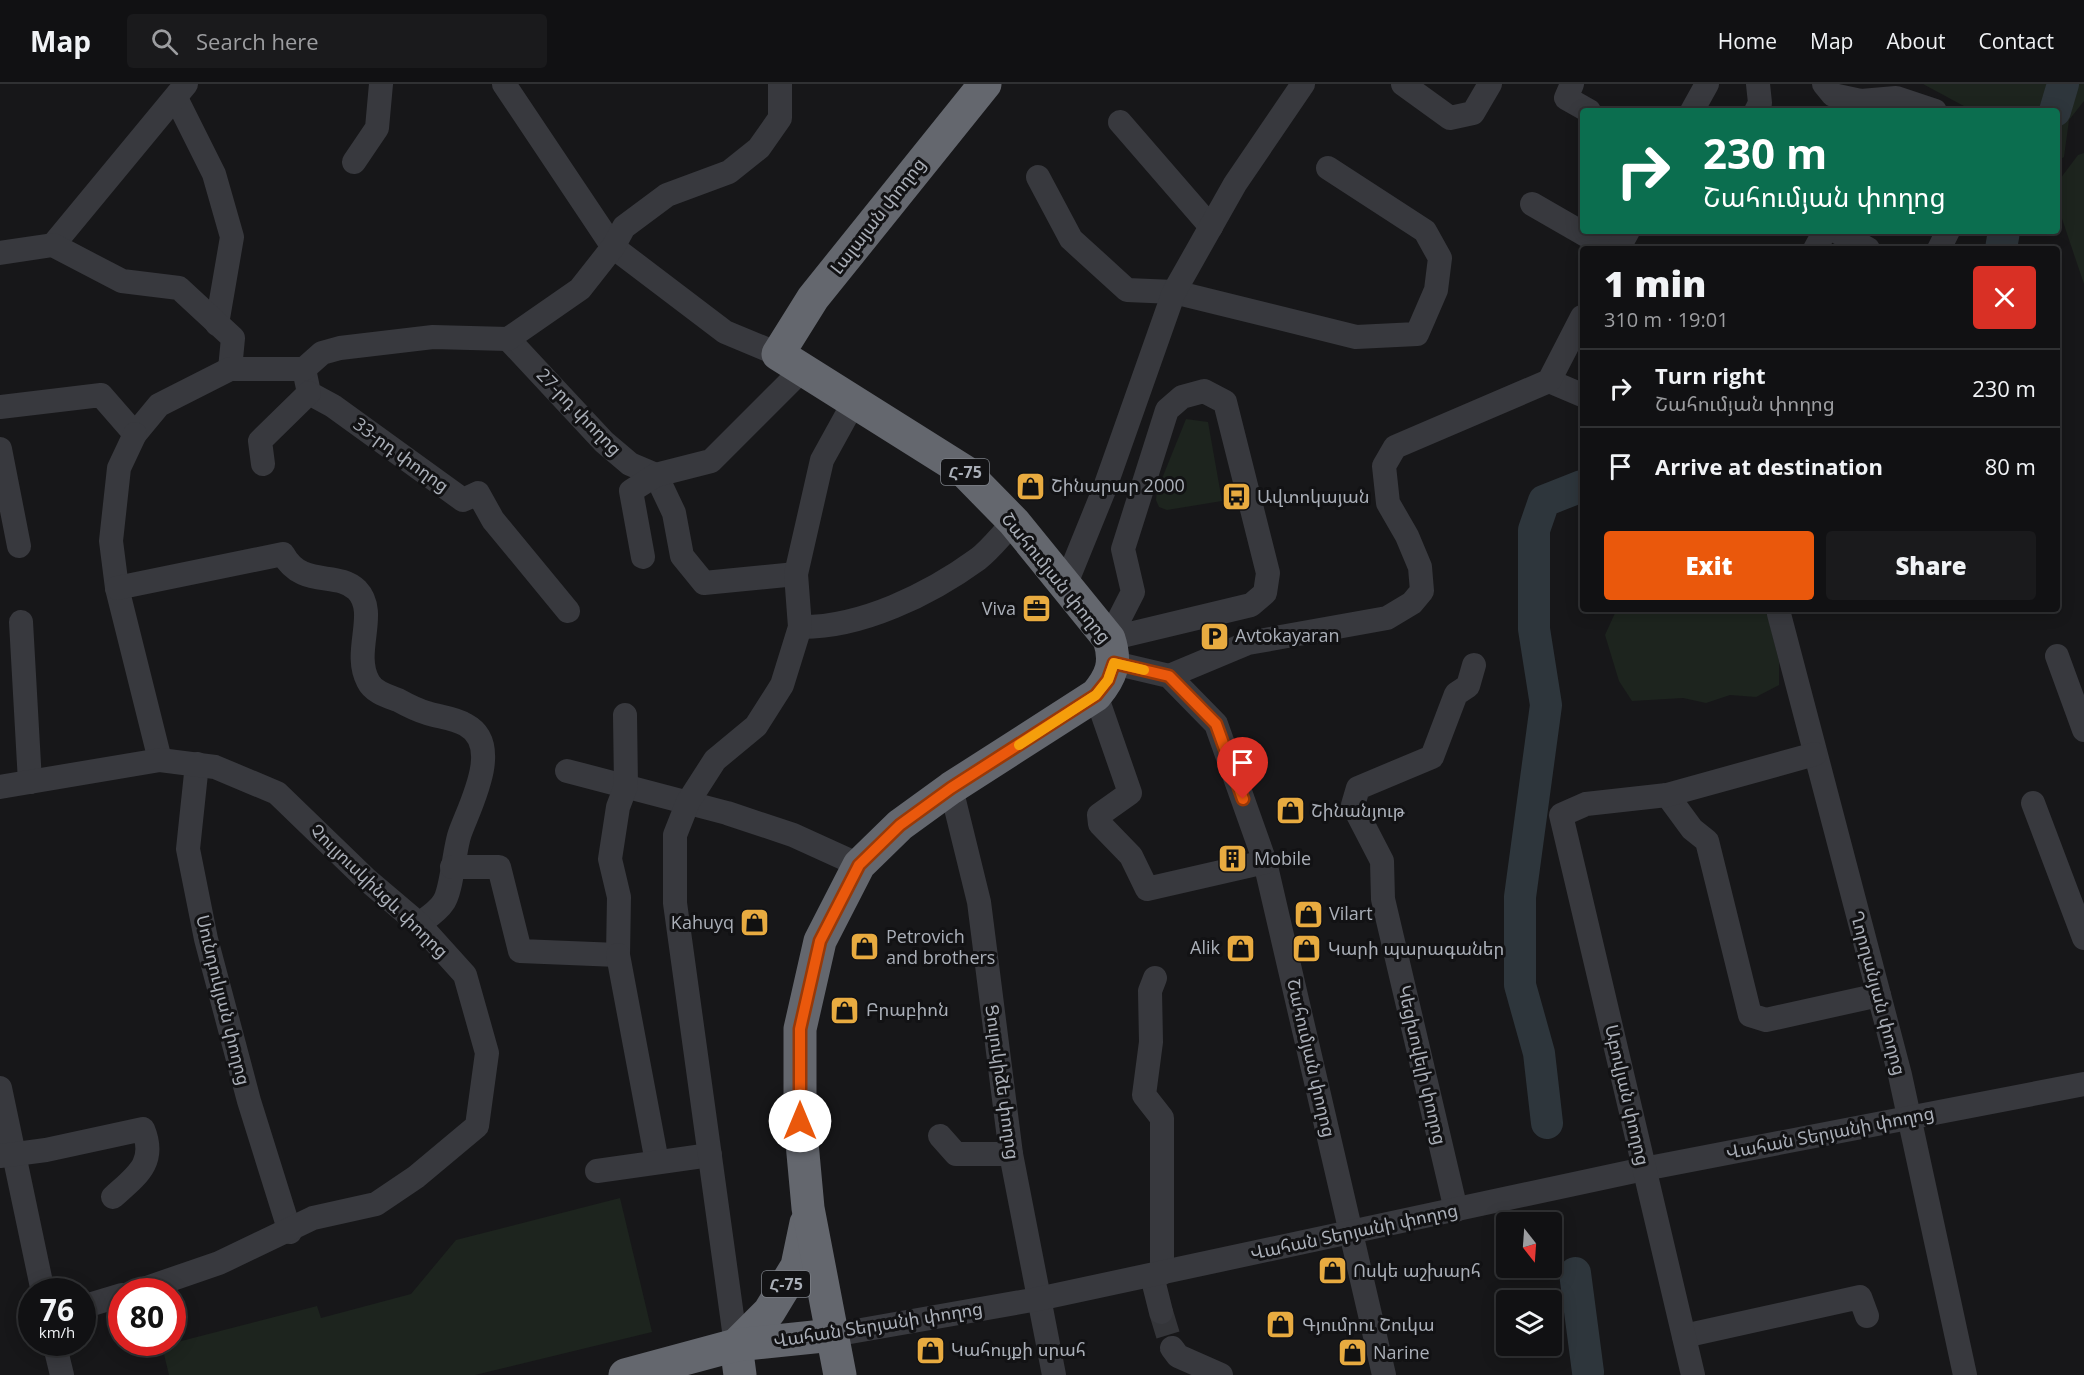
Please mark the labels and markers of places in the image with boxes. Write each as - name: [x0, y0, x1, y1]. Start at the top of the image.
- shop icon: Շինարար 2000: [1014, 470, 1046, 502]
- place label: Շինարար 2000: [1051, 473, 1185, 497]
- bus stop icon: Ավտոկայան: [1220, 481, 1252, 513]
- place label: Ավտոկայան: [1257, 484, 1370, 508]
- office icon: Viva: [1021, 593, 1053, 625]
- place label: Viva: [982, 596, 1016, 620]
- parking icon: Avtokayaran: [1198, 620, 1230, 652]
- place label: Avtokayaran: [1235, 623, 1340, 647]
- pin: [1217, 737, 1268, 799]
- shop icon: Շինանյութ: [1274, 795, 1306, 827]
- place label: Շինանյութ: [1311, 798, 1406, 822]
- building icon: Mobile: [1217, 843, 1249, 875]
- place label: Mobile: [1254, 846, 1311, 870]
- shop icon: Vilart: [1292, 898, 1324, 930]
- place label: Vilart: [1329, 901, 1373, 925]
- shop icon: Kahuyq: [739, 907, 771, 939]
- place label: Kahuyq: [671, 910, 734, 934]
- place label: Petrovich and brothers: [886, 924, 995, 969]
- shop icon: Petrovich and brothers: [849, 931, 881, 963]
- shop icon: Alik: [1225, 932, 1257, 964]
- shop icon: Կարի պարագաներ: [1291, 933, 1323, 965]
- place label: Alik: [1190, 935, 1221, 959]
- place label: Կարի պարագաներ: [1328, 936, 1504, 960]
- shop icon: Բրաբիոն: [829, 994, 861, 1026]
- place label: Բրաբիոն: [866, 997, 949, 1021]
- shop icon: Ոսկե աշխարհ: [1316, 1255, 1348, 1287]
- place label: Ոսկե աշխարհ: [1353, 1258, 1481, 1282]
- shop icon: Գյումրու Շուկա: [1265, 1309, 1297, 1341]
- place label: Գյումրու Շուկա: [1302, 1312, 1435, 1336]
- shop icon: Կահույքի սրահ: [914, 1334, 946, 1366]
- place label: Կահույքի սրահ: [951, 1337, 1086, 1361]
- shop icon: Narine: [1336, 1337, 1368, 1369]
- place label: Narine: [1373, 1340, 1430, 1364]

